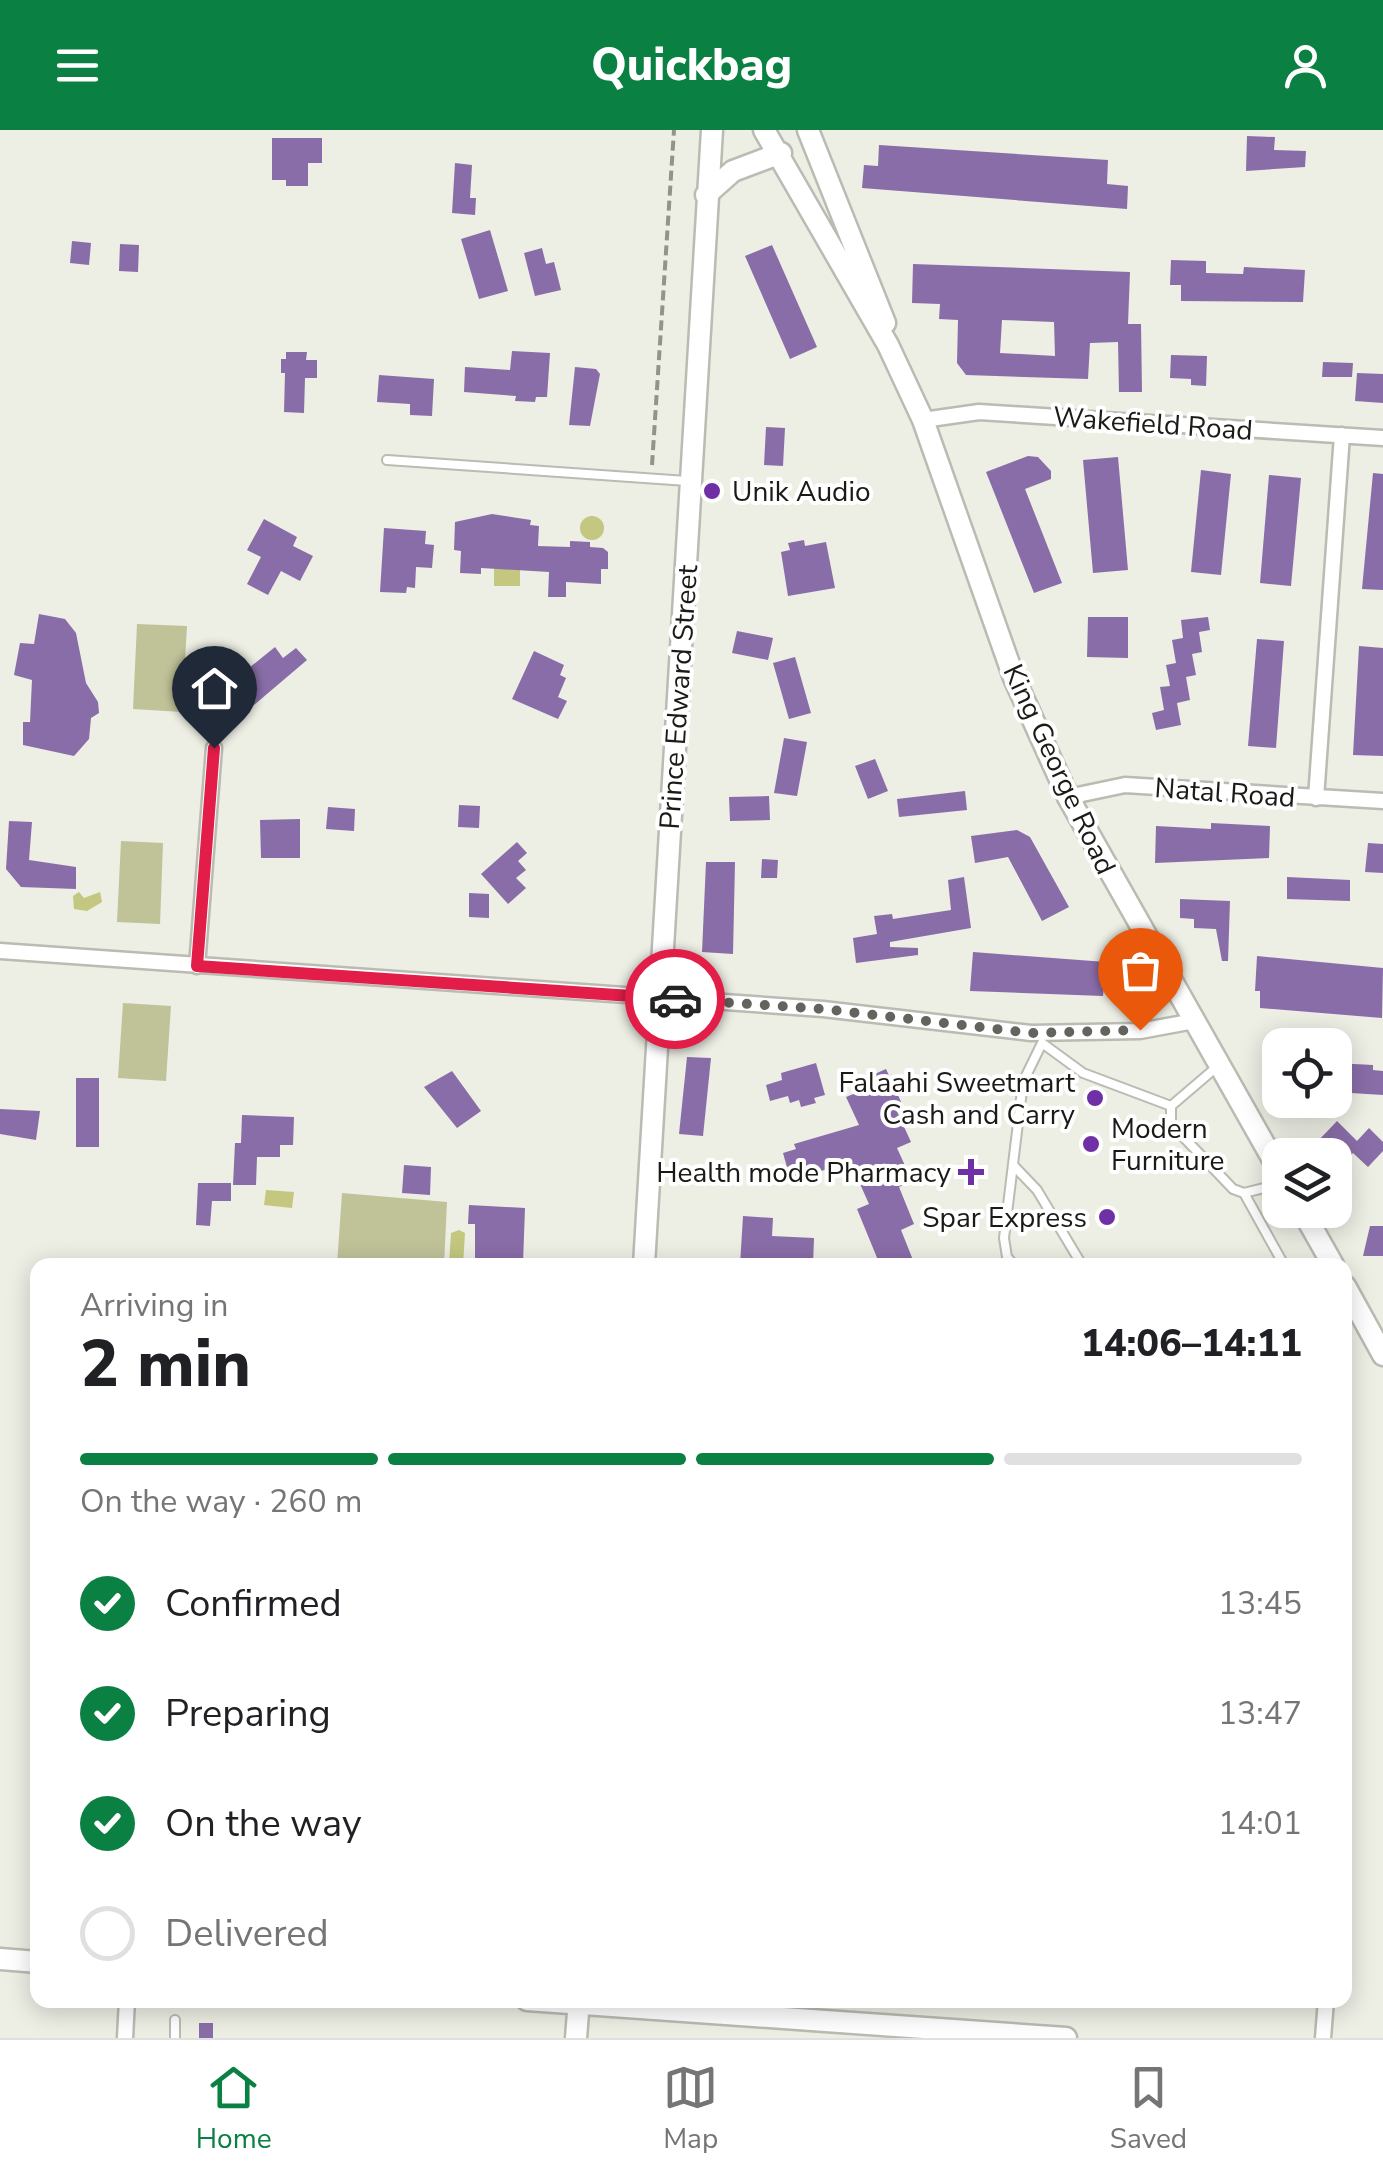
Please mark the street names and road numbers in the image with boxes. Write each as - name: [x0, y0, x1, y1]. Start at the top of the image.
- street label: Wakefield Road: [1052, 398, 1254, 450]
- street label: Prince Edward Street: [651, 563, 707, 831]
- street label: King George Road: [994, 658, 1124, 881]
- street label: Natal Road: [1153, 769, 1297, 817]

